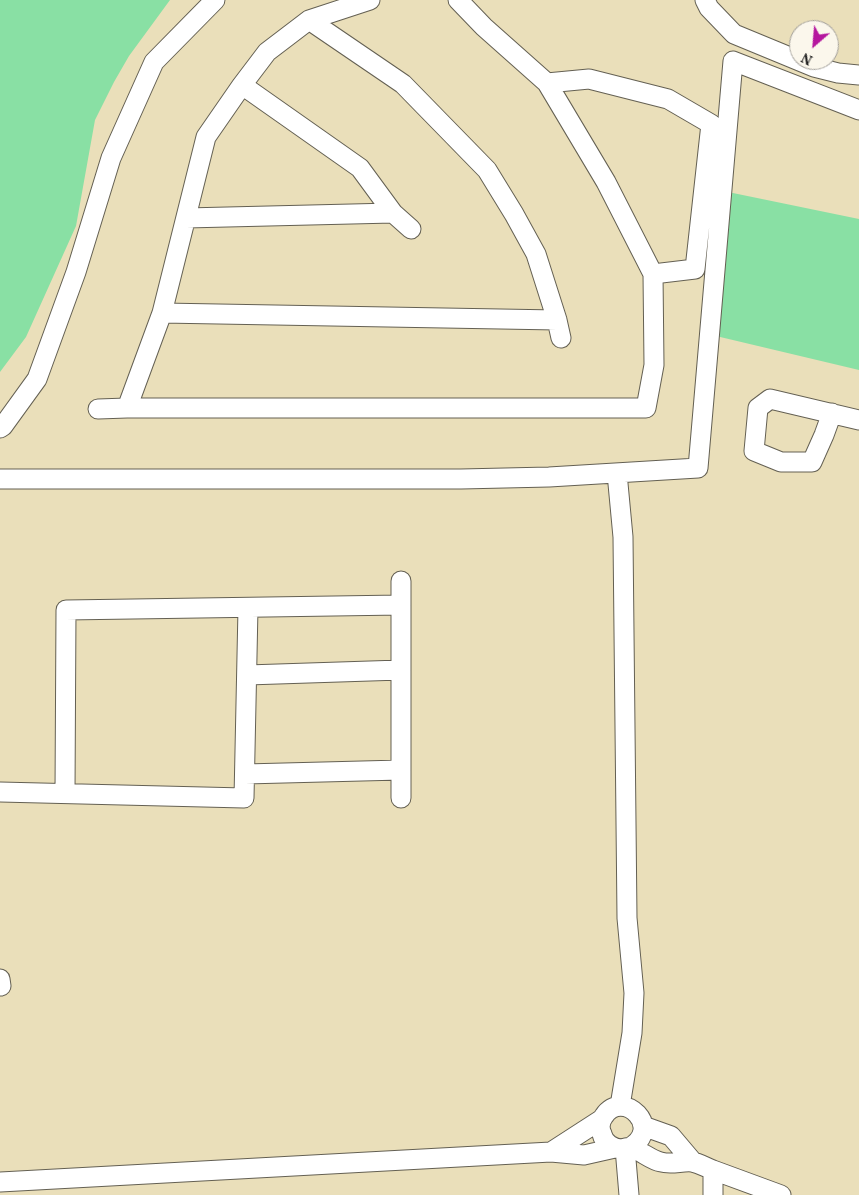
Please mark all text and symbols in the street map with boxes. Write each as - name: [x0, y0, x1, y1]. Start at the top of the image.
- north arrow: [789, 20, 839, 70]
- text: N: [799, 47, 816, 69]

